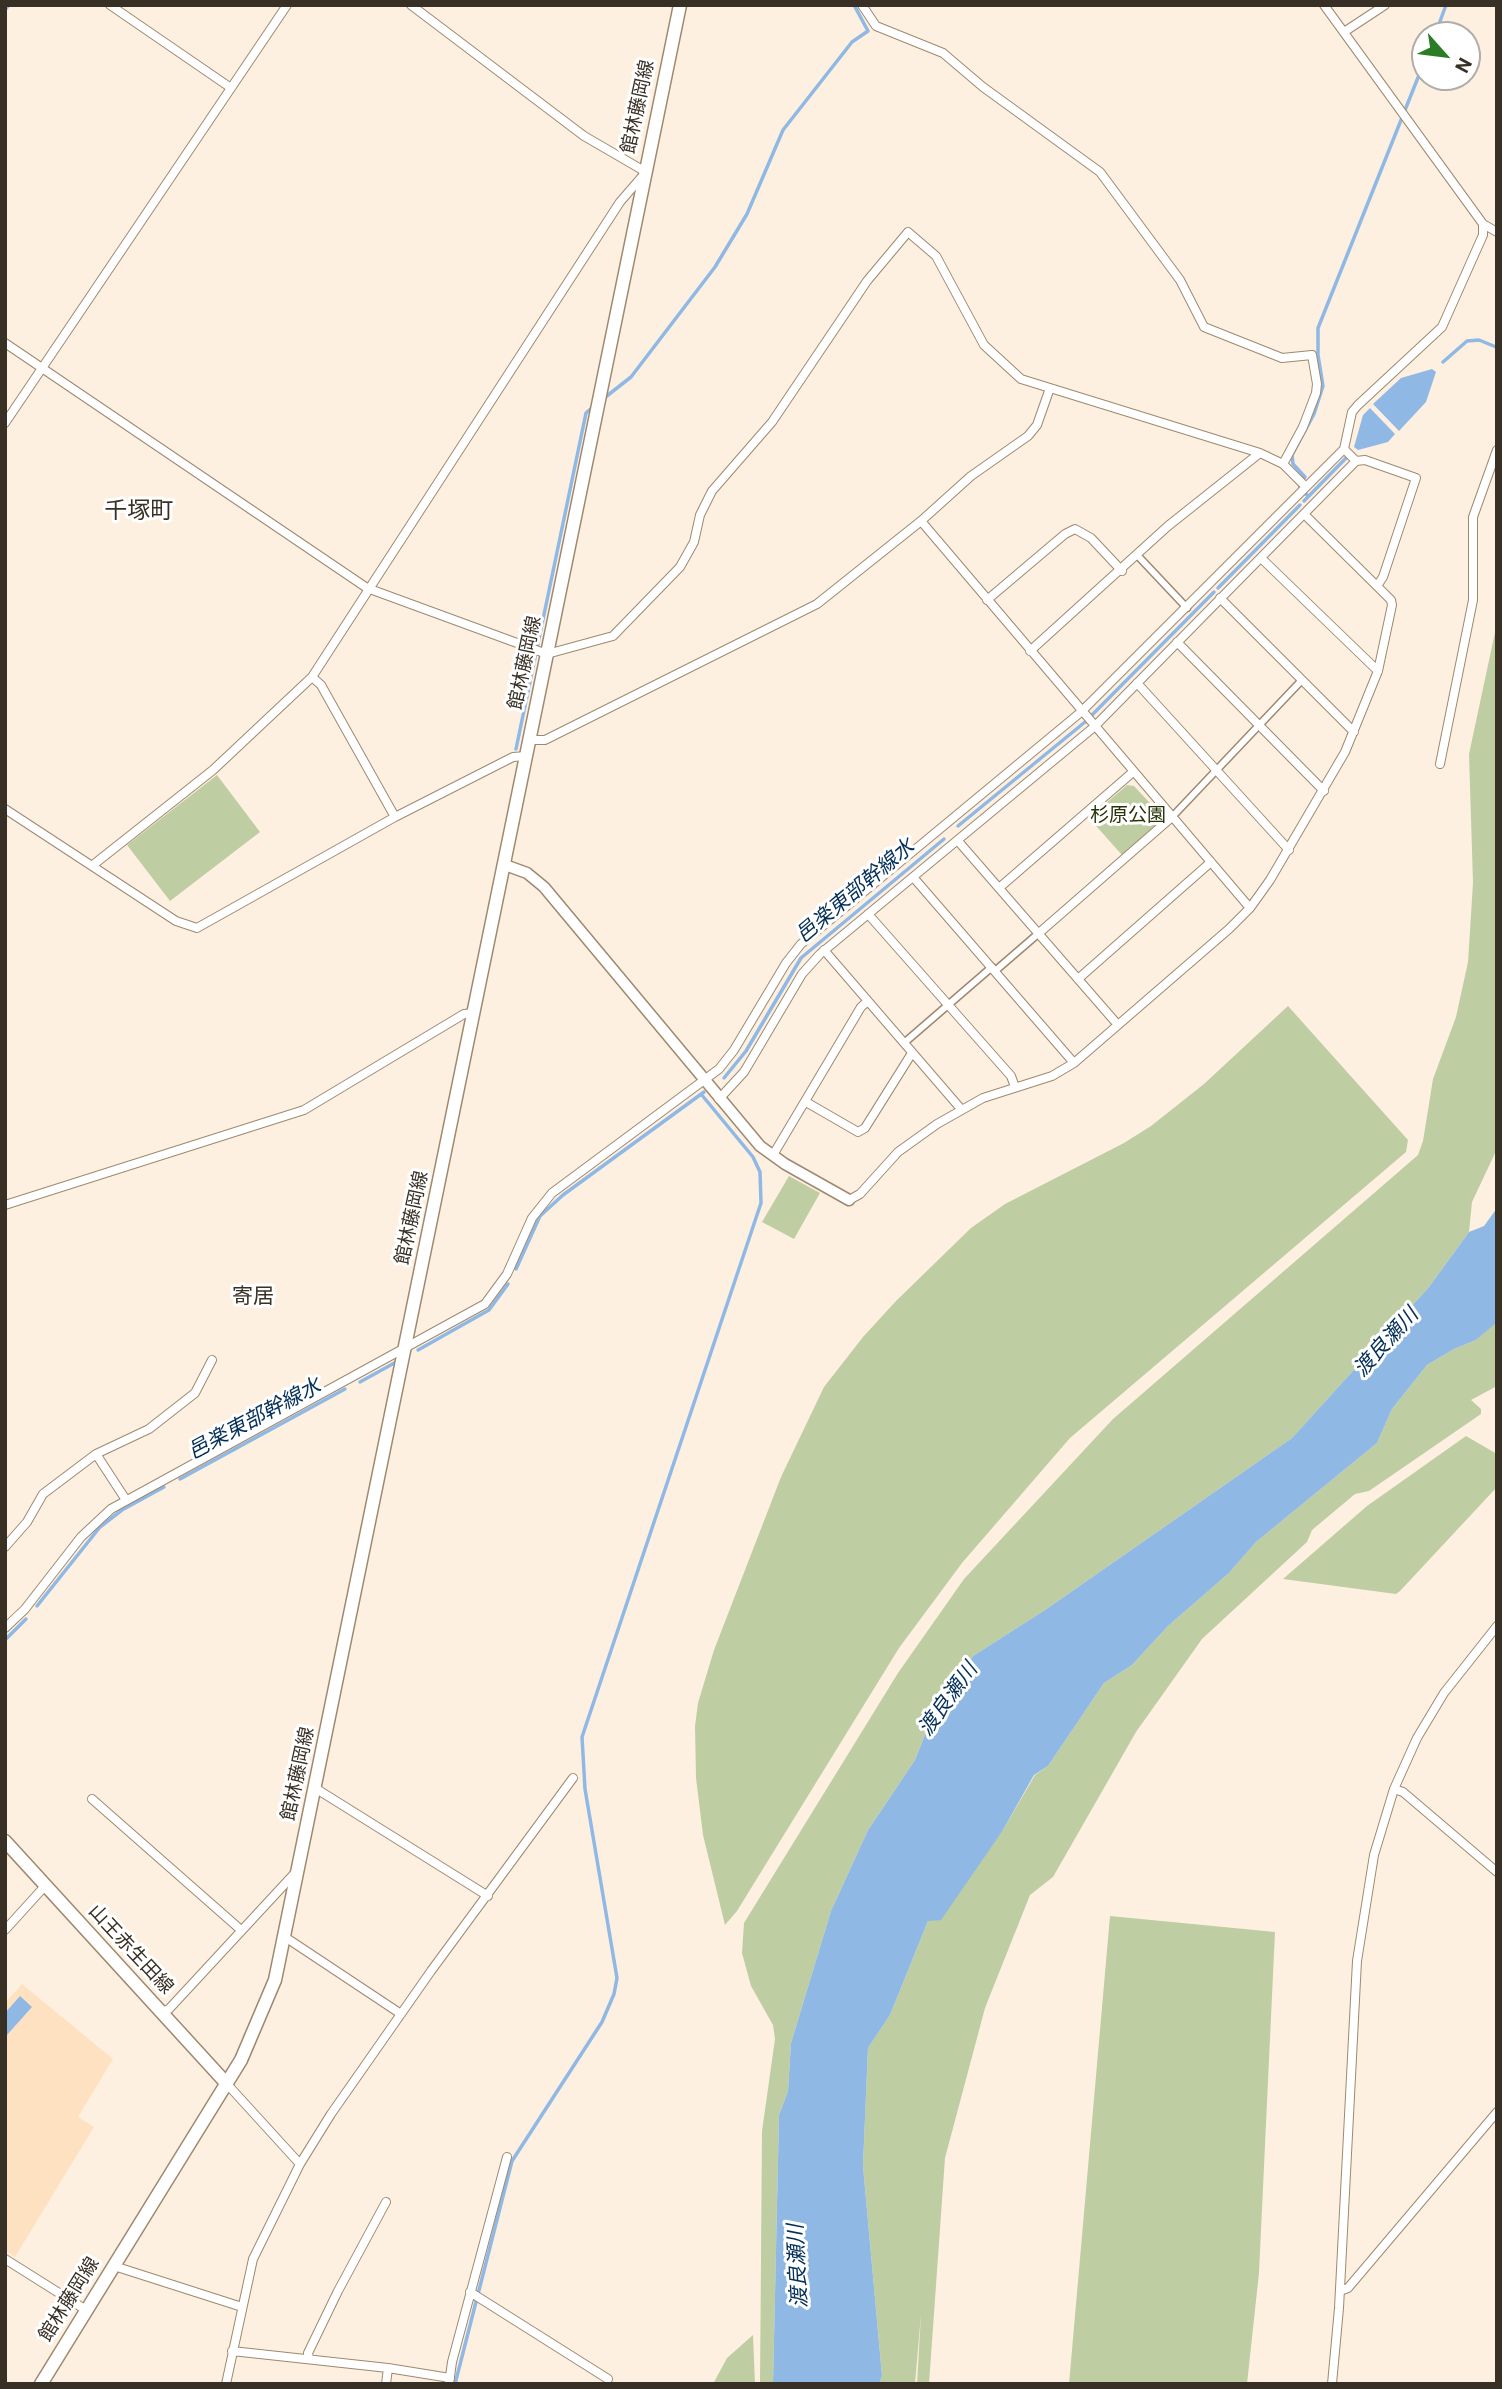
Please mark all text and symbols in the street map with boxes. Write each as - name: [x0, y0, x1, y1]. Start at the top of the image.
- north arrow: [1411, 21, 1481, 91]
- text: N: [1450, 54, 1477, 76]
- street label: 館林藤岡線: [618, 58, 660, 156]
- district label: 千塚町: [105, 498, 173, 526]
- street label: 館林藤岡線: [505, 614, 547, 712]
- park label: 杉原公園: [1090, 805, 1166, 827]
- water label: 邑楽東部幹線水: [792, 835, 920, 949]
- street label: 館林藤岡線: [392, 1169, 434, 1267]
- district label: 寄居: [232, 1285, 274, 1311]
- water label: 渡良瀬川: [1350, 1303, 1424, 1383]
- water label: 邑楽東部幹線水: [184, 1374, 326, 1466]
- water label: 渡良瀬川: [914, 1659, 984, 1741]
- street label: 館林藤岡線: [278, 1725, 320, 1823]
- street label: 山王赤生田線: [83, 1901, 177, 1999]
- water label: 渡良瀬川: [784, 2223, 814, 2309]
- street label: 館林藤岡線: [35, 2254, 105, 2346]

